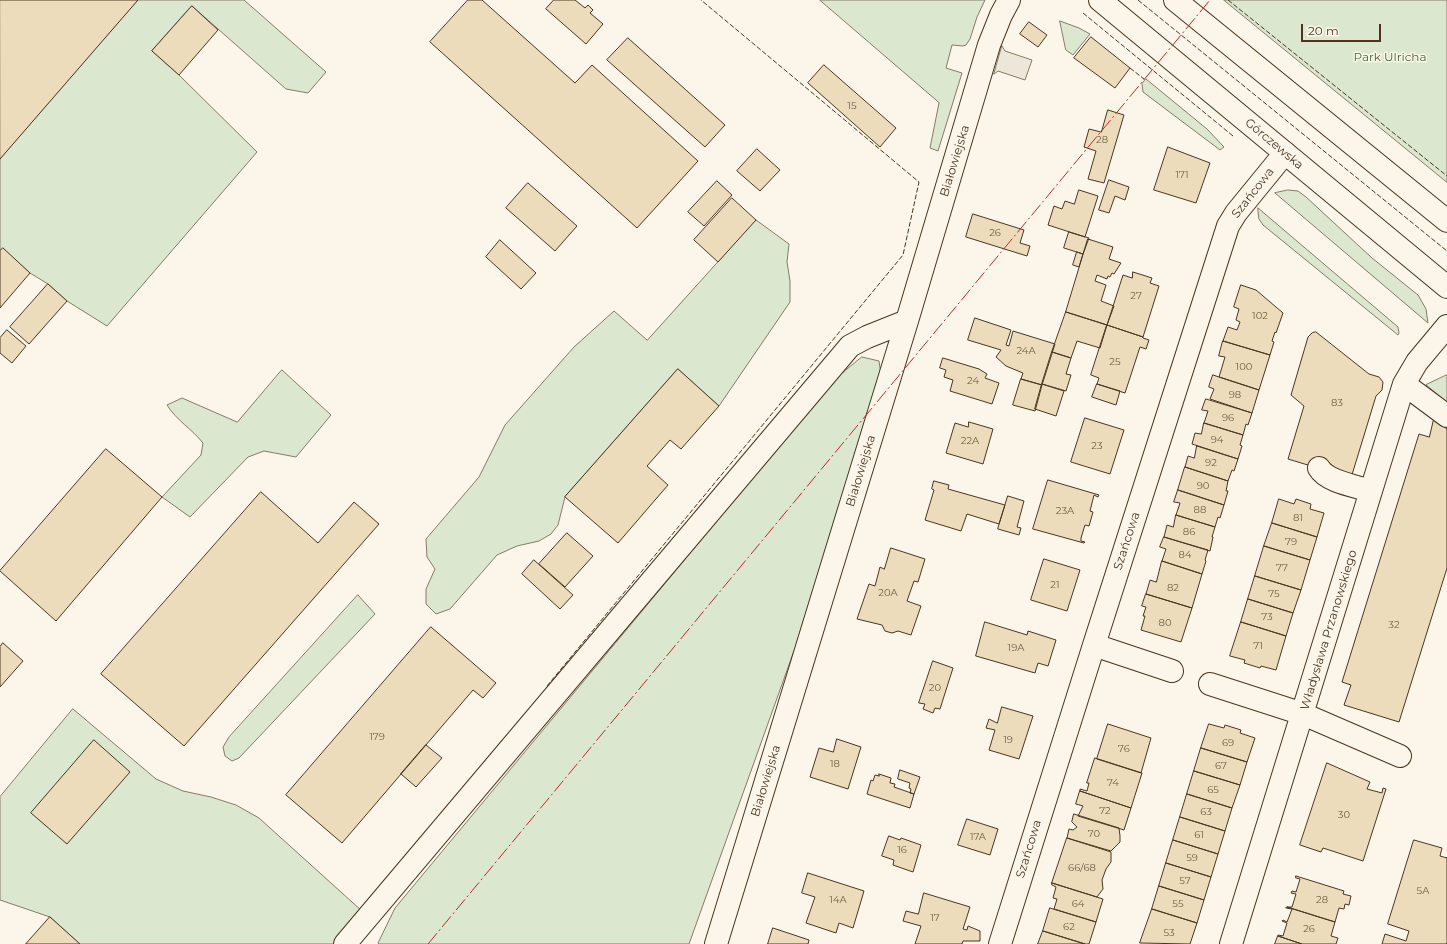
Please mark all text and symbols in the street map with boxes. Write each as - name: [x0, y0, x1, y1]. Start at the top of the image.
- scale bar: [1303, 16, 1383, 42]
- text: 20 m: [1308, 23, 1339, 38]
- park label: Park Ulricha: [1353, 50, 1427, 64]
- house number: 15: [847, 100, 857, 112]
- street label: Górczewska: [1242, 115, 1306, 173]
- street label: Białowiejska: [937, 123, 973, 199]
- house number: 28: [1096, 134, 1108, 146]
- street label: Szańcowa: [1229, 165, 1277, 221]
- house number: 171: [1175, 169, 1189, 181]
- house number: 26: [989, 227, 1001, 239]
- house number: 27: [1130, 290, 1142, 302]
- house number: 102: [1252, 310, 1268, 322]
- house number: 24A: [1016, 345, 1036, 357]
- house number: 25: [1109, 356, 1121, 368]
- house number: 100: [1236, 361, 1252, 373]
- house number: 24: [967, 375, 979, 387]
- house number: 98: [1229, 389, 1241, 401]
- house number: 83: [1331, 397, 1343, 409]
- house number: 96: [1222, 412, 1234, 424]
- street label: Białowiejska: [843, 433, 879, 509]
- house number: 94: [1211, 434, 1223, 446]
- house number: 22A: [961, 435, 979, 447]
- house number: 23: [1091, 440, 1103, 452]
- house number: 92: [1205, 457, 1217, 469]
- house number: 90: [1197, 480, 1209, 492]
- house number: 88: [1194, 504, 1206, 516]
- house number: 23A: [1056, 505, 1074, 517]
- street label: Szańcowa: [1111, 510, 1143, 572]
- house number: 81: [1293, 512, 1303, 524]
- house number: 86: [1183, 526, 1195, 538]
- house number: 79: [1285, 536, 1297, 548]
- street label: Władysława Przanowskiego: [1298, 548, 1360, 712]
- house number: 84: [1179, 549, 1191, 561]
- house number: 77: [1276, 562, 1288, 574]
- house number: 21: [1050, 579, 1060, 591]
- house number: 82: [1167, 582, 1179, 594]
- house number: 20A: [878, 587, 898, 599]
- house number: 75: [1268, 588, 1280, 600]
- house number: 73: [1261, 611, 1273, 623]
- house number: 80: [1159, 617, 1171, 629]
- house number: 32: [1388, 619, 1400, 631]
- house number: 71: [1253, 640, 1263, 652]
- house number: 19A: [1008, 642, 1024, 654]
- house number: 20: [929, 682, 941, 694]
- house number: 179: [369, 731, 385, 743]
- house number: 19: [1003, 734, 1013, 746]
- house number: 69: [1222, 737, 1234, 749]
- street label: Białowiejska: [748, 743, 784, 819]
- house number: 76: [1118, 743, 1130, 755]
- house number: 18: [830, 758, 840, 770]
- house number: 67: [1215, 760, 1227, 772]
- house number: 74: [1107, 777, 1119, 789]
- house number: 65: [1207, 784, 1219, 796]
- house number: 72: [1099, 805, 1111, 817]
- house number: 63: [1200, 806, 1212, 818]
- house number: 30: [1338, 809, 1350, 821]
- street label: Szańcowa: [1013, 818, 1045, 880]
- house number: 70: [1088, 828, 1100, 840]
- house number: 61: [1194, 829, 1204, 841]
- house number: 17A: [970, 831, 986, 843]
- house number: 16: [897, 844, 907, 856]
- house number: 59: [1186, 852, 1198, 864]
- house number: 66/68: [1068, 862, 1096, 874]
- house number: 57: [1179, 875, 1191, 887]
- house number: 5A: [1417, 885, 1429, 897]
- house number: 14A: [829, 894, 847, 906]
- house number: 28: [1316, 894, 1328, 906]
- house number: 64: [1072, 898, 1084, 910]
- house number: 55: [1172, 898, 1184, 910]
- house number: 17: [930, 912, 940, 924]
- house number: 62: [1063, 921, 1075, 933]
- house number: 26: [1303, 923, 1315, 935]
- house number: 53: [1163, 927, 1175, 939]

